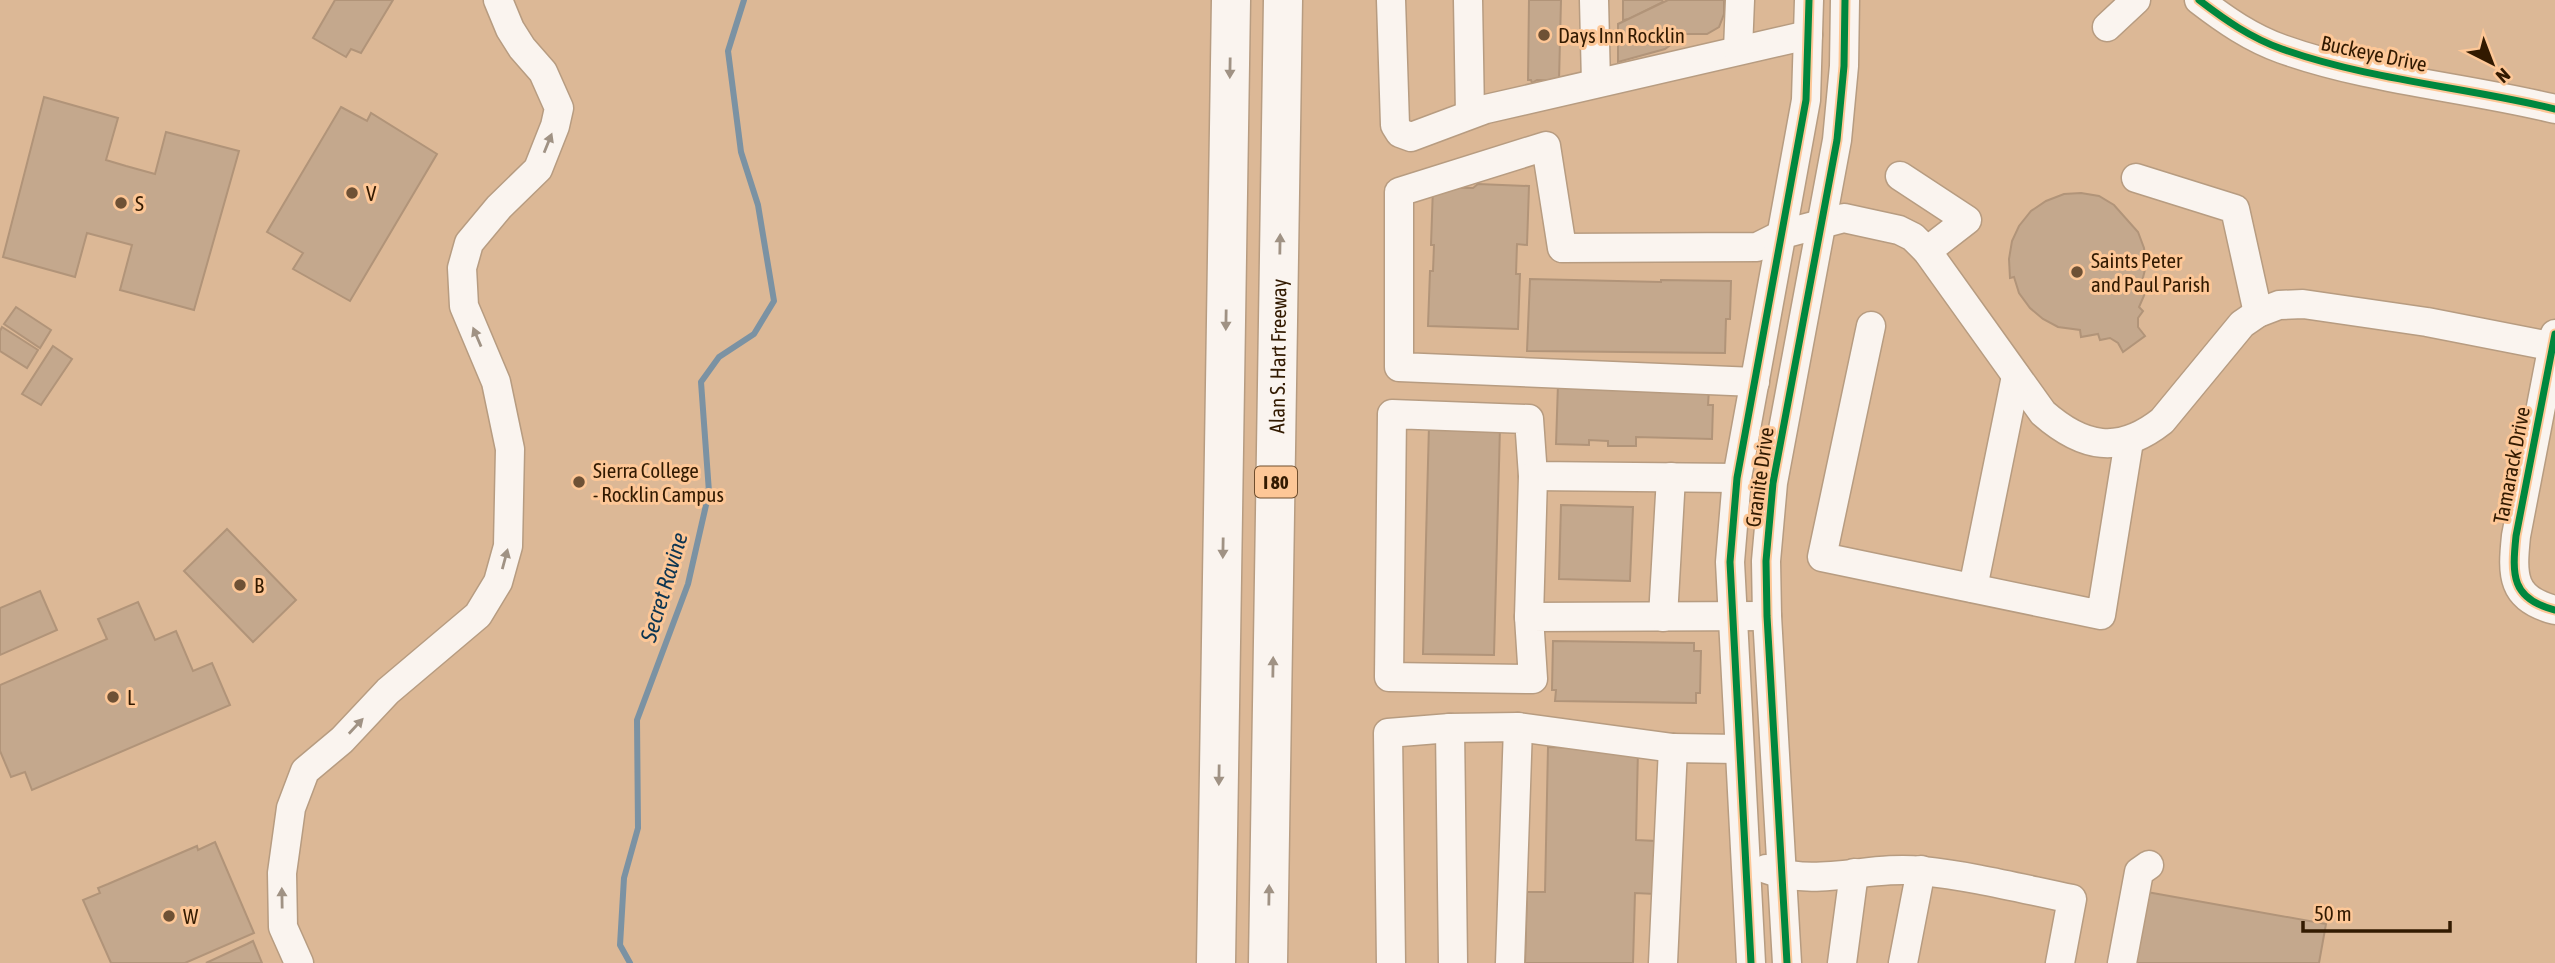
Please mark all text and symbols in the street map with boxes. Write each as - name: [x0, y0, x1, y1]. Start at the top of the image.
- place label: Days Inn Rocklin: [1558, 23, 1685, 47]
- marker: Days Inn Rocklin: [1536, 27, 1552, 43]
- north arrow: [2457, 28, 2527, 98]
- street label: Buckeye Drive: [2319, 30, 2429, 76]
- one-way arrow: [1224, 57, 1236, 79]
- text: N: [2492, 64, 2515, 88]
- one-way arrow: [543, 132, 554, 153]
- place label: V: [366, 181, 377, 205]
- marker: V: [344, 185, 360, 201]
- place label: S: [135, 191, 144, 215]
- marker: S: [113, 195, 129, 211]
- one-way arrow: [1274, 233, 1285, 255]
- place label: Saints Peter and Paul Parish: [2091, 248, 2210, 296]
- marker: Saints Peter and Paul Parish: [2069, 264, 2085, 280]
- street label: Alan S. Hart Freeway: [1264, 278, 1291, 434]
- one-way arrow: [1220, 309, 1232, 331]
- one-way arrow: [471, 327, 482, 348]
- street label: Tamarack Drive: [2488, 405, 2534, 525]
- street label: Granite Drive: [1740, 425, 1778, 529]
- place label: Sierra College - Rocklin Campus: [593, 458, 724, 506]
- road number: I 80: [1255, 467, 1297, 498]
- marker: Sierra College - Rocklin Campus: [571, 474, 587, 490]
- water label: Secret Ravine: [635, 529, 693, 646]
- one-way arrow: [1217, 537, 1229, 559]
- one-way arrow: [500, 548, 511, 570]
- place label: B: [254, 573, 264, 597]
- marker: B: [232, 577, 248, 593]
- one-way arrow: [1267, 656, 1279, 678]
- place label: L: [127, 685, 135, 709]
- marker: L: [105, 689, 121, 705]
- one-way arrow: [348, 717, 365, 734]
- one-way arrow: [1213, 764, 1225, 786]
- one-way arrow: [1263, 884, 1275, 906]
- one-way arrow: [276, 887, 287, 909]
- scale bar: [2303, 890, 2450, 934]
- text: 50 m: [2314, 901, 2352, 925]
- place label: W: [183, 904, 199, 928]
- marker: W: [161, 908, 177, 924]

